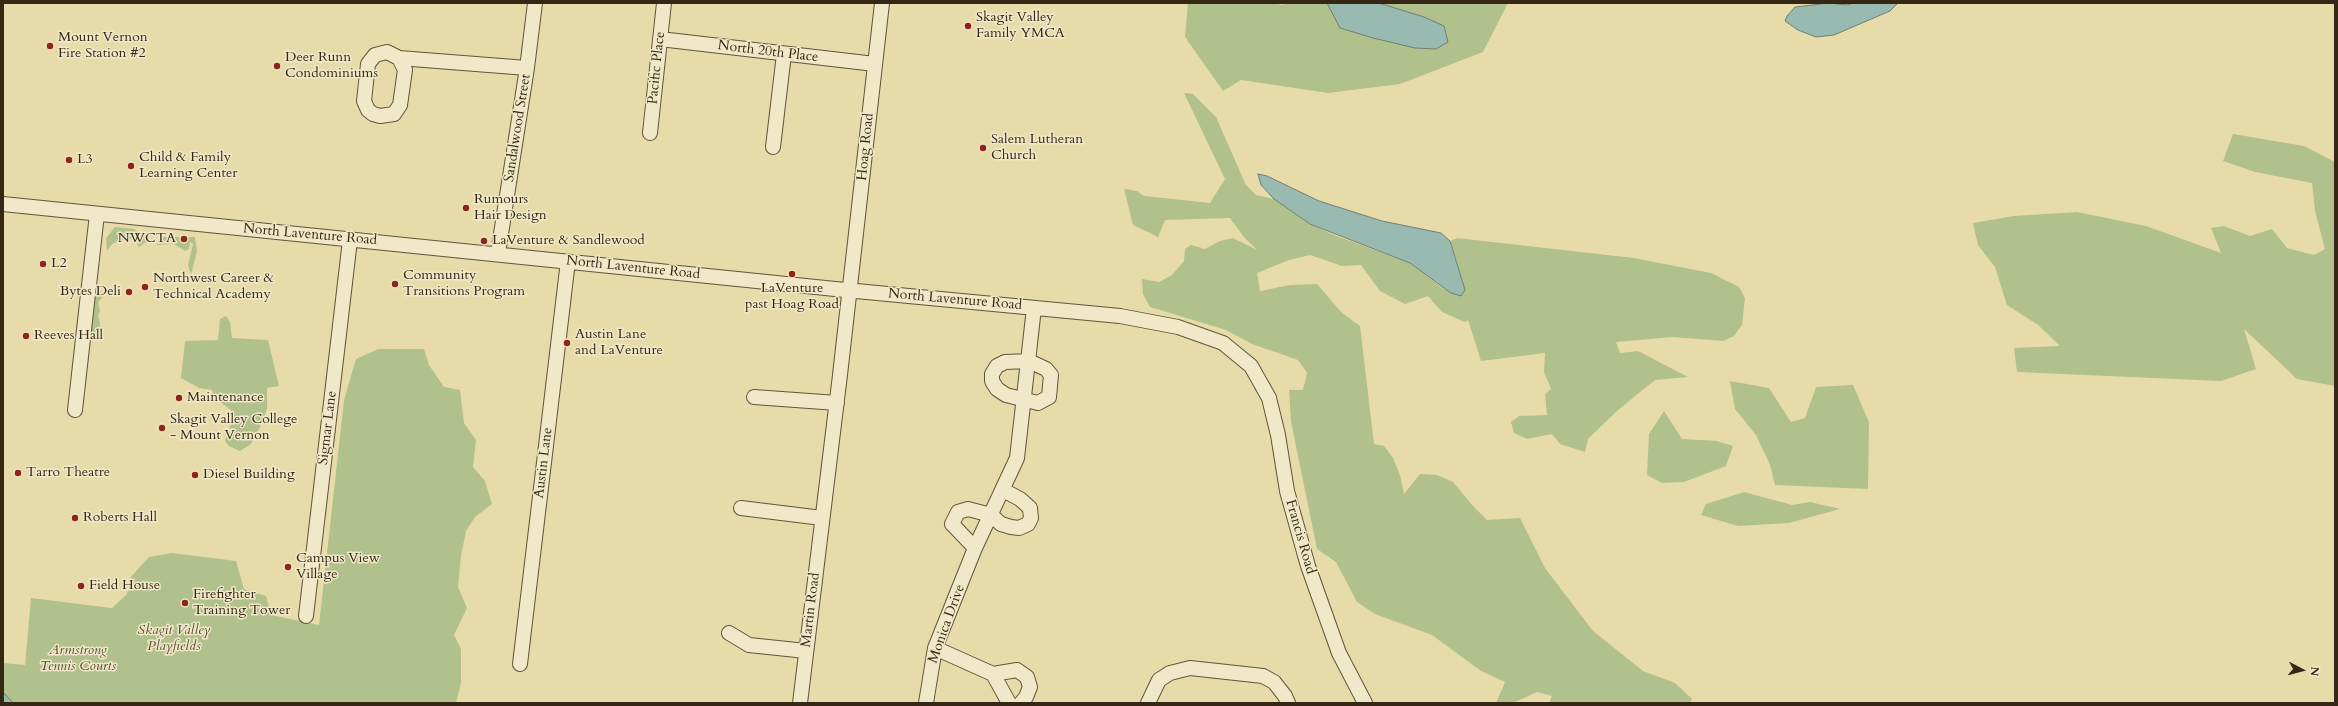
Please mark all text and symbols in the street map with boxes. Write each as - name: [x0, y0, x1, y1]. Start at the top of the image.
- place label: Skagit Valley Family YMCA: [976, 10, 1065, 42]
- marker: Skagit Valley Family YMCA: [963, 21, 973, 31]
- place label: Mount Vernon Fire Station #2: [58, 30, 148, 62]
- street label: Pacific Place: [645, 31, 669, 105]
- street label: North 20th Place: [717, 37, 819, 67]
- marker: Mount Vernon Fire Station #2: [45, 41, 55, 51]
- place label: Deer Runn Condominiums: [285, 50, 378, 82]
- marker: Deer Runn Condominiums: [272, 61, 282, 71]
- street label: Sandalwood Street: [501, 73, 535, 183]
- street label: Hoag Road: [854, 112, 878, 182]
- place label: Salem Lutheran Church: [991, 132, 1083, 164]
- marker: Salem Lutheran Church: [978, 143, 988, 153]
- place label: Child & Family Learning Center: [139, 150, 237, 182]
- place label: L3: [77, 152, 93, 168]
- marker: L3: [64, 155, 74, 165]
- marker: Child & Family Learning Center: [126, 161, 136, 171]
- place label: Rumours Hair Design: [474, 192, 547, 224]
- marker: Rumours Hair Design: [461, 203, 471, 213]
- street label: North Laventure Road: [242, 221, 378, 249]
- place label: NWCTA: [118, 231, 176, 247]
- place label: LaVenture & Sandlewood: [492, 233, 645, 249]
- marker: NWCTA: [179, 234, 189, 244]
- marker: LaVenture & Sandlewood: [479, 236, 489, 246]
- street label: North Laventure Road: [565, 253, 701, 283]
- place label: L2: [51, 256, 67, 272]
- marker: L2: [38, 259, 48, 269]
- place label: Community Transitions Program: [403, 268, 525, 300]
- marker: LaVenture past Hoag Road: [787, 269, 797, 279]
- place label: Northwest Career & Technical Academy: [153, 271, 274, 304]
- marker: Community Transitions Program: [390, 279, 400, 289]
- place label: LaVenture past Hoag Road: [745, 281, 839, 314]
- marker: Northwest Career & Technical Academy: [140, 282, 150, 292]
- place label: Bytes Deli: [60, 284, 121, 300]
- street label: North Laventure Road: [887, 286, 1023, 314]
- marker: Bytes Deli: [124, 287, 134, 297]
- place label: Austin Lane and LaVenture: [575, 327, 663, 360]
- place label: Reeves Hall: [34, 328, 103, 344]
- marker: Reeves Hall: [21, 331, 31, 341]
- marker: Austin Lane and LaVenture: [562, 338, 572, 348]
- place label: Maintenance: [187, 390, 264, 406]
- street label: Sigmar Lane: [315, 390, 341, 466]
- marker: Maintenance: [174, 393, 184, 403]
- place label: Skagit Valley College - Mount Vernon: [170, 412, 297, 444]
- marker: Skagit Valley College - Mount Vernon: [157, 423, 167, 433]
- street label: Austin Lane: [531, 427, 557, 499]
- place label: Tarro Theatre: [26, 465, 110, 481]
- place label: Diesel Building: [203, 467, 295, 483]
- marker: Tarro Theatre: [13, 468, 23, 478]
- marker: Diesel Building: [190, 470, 200, 480]
- street label: Francis Road: [1281, 498, 1319, 576]
- place label: Roberts Hall: [83, 510, 157, 526]
- marker: Roberts Hall: [70, 513, 80, 523]
- place label: Campus View Village: [296, 551, 380, 584]
- marker: Campus View Village: [283, 562, 293, 572]
- street label: Martin Road: [798, 572, 824, 648]
- place label: Field House: [89, 578, 160, 594]
- marker: Field House: [76, 581, 86, 591]
- street label: Monica Drive: [925, 582, 969, 666]
- place label: Firefighter Training Tower: [193, 587, 290, 620]
- marker: Firefighter Training Tower: [180, 598, 190, 608]
- park label: Skagit Valley Playfields: [138, 623, 210, 656]
- park label: Armstrong Tennis Courts: [40, 643, 116, 676]
- north arrow: [2282, 650, 2322, 690]
- text: N: [2306, 666, 2322, 677]

